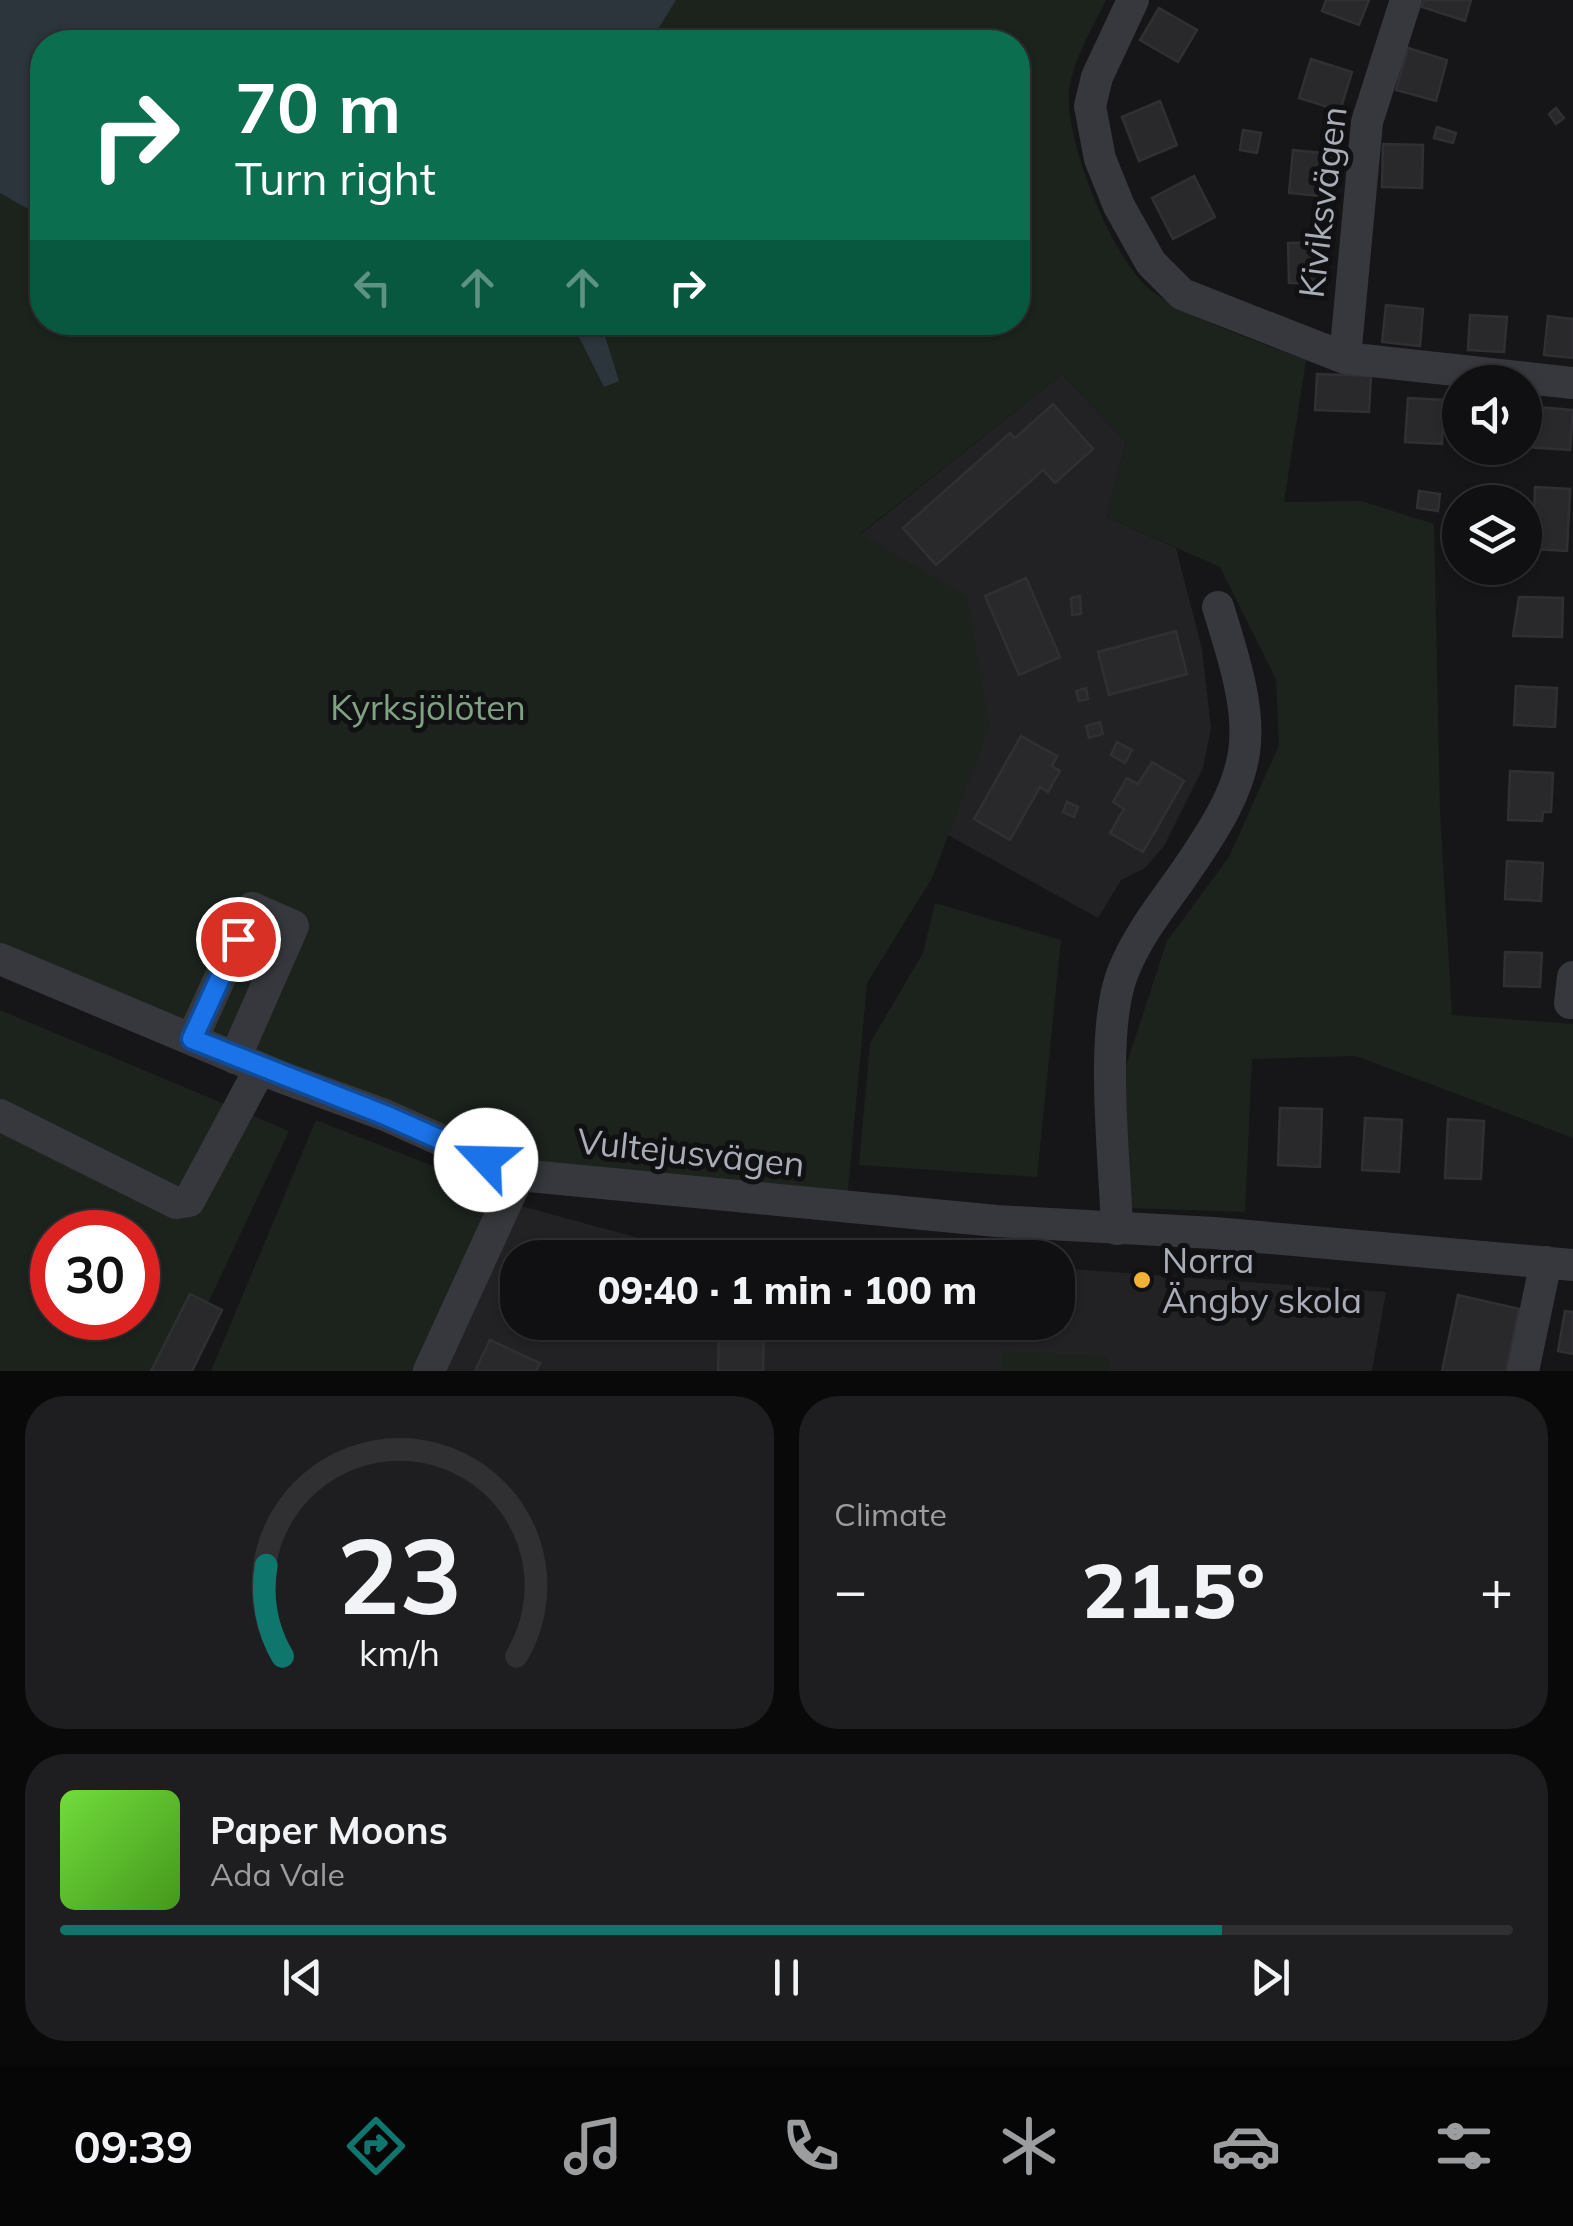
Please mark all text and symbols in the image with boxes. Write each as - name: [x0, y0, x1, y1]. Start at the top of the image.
- text: 70 m: [235, 63, 401, 151]
- icon: right: [70, 70, 200, 200]
- street label: Kiviksvägen: [1288, 104, 1356, 300]
- text: Turn right: [235, 150, 436, 206]
- icon: left: [345, 260, 400, 315]
- icon: ahead: [450, 260, 505, 315]
- icon: ahead: [555, 260, 610, 315]
- icon: right: [660, 260, 715, 315]
- map controls: [1442, 365, 1542, 585]
- button: sound: [1442, 365, 1542, 465]
- button: layers: [1442, 485, 1542, 585]
- park label: Kyrksjölöten: [330, 685, 526, 729]
- pin: [196, 897, 281, 982]
- icon: arrive: [211, 912, 266, 967]
- position arrow: [434, 1108, 538, 1212]
- street label: Vultejusvägen: [575, 1118, 807, 1186]
- speed limit sign: 30: [30, 1210, 160, 1340]
- place label: Norra Ängby skola: [1162, 1238, 1362, 1322]
- text: 09:40 · 1 min · 100 m: [598, 1266, 977, 1314]
- marker: Norra Ängby skola: [1131, 1269, 1153, 1291]
- text: Climate: [834, 1494, 947, 1534]
- text: 23: [337, 1509, 462, 1640]
- text: 21.5°: [1082, 1543, 1265, 1637]
- text: −: [834, 1555, 867, 1624]
- text: +: [1480, 1555, 1513, 1624]
- text: km/h: [359, 1630, 440, 1675]
- text: Paper Moons: [210, 1806, 448, 1854]
- text: Ada Vale: [210, 1854, 345, 1894]
- icon: previous: [275, 1950, 330, 2005]
- icon: pause: [759, 1950, 814, 2005]
- icon: next: [1243, 1950, 1298, 2005]
- icon: directions: [341, 2111, 411, 2181]
- icon: music: [558, 2111, 628, 2181]
- icon: phone: [776, 2111, 846, 2181]
- icon: climate: [994, 2111, 1064, 2181]
- icon: car: [1211, 2111, 1281, 2181]
- icon: filters: [1429, 2111, 1499, 2181]
- text: 09:39: [74, 2118, 193, 2174]

